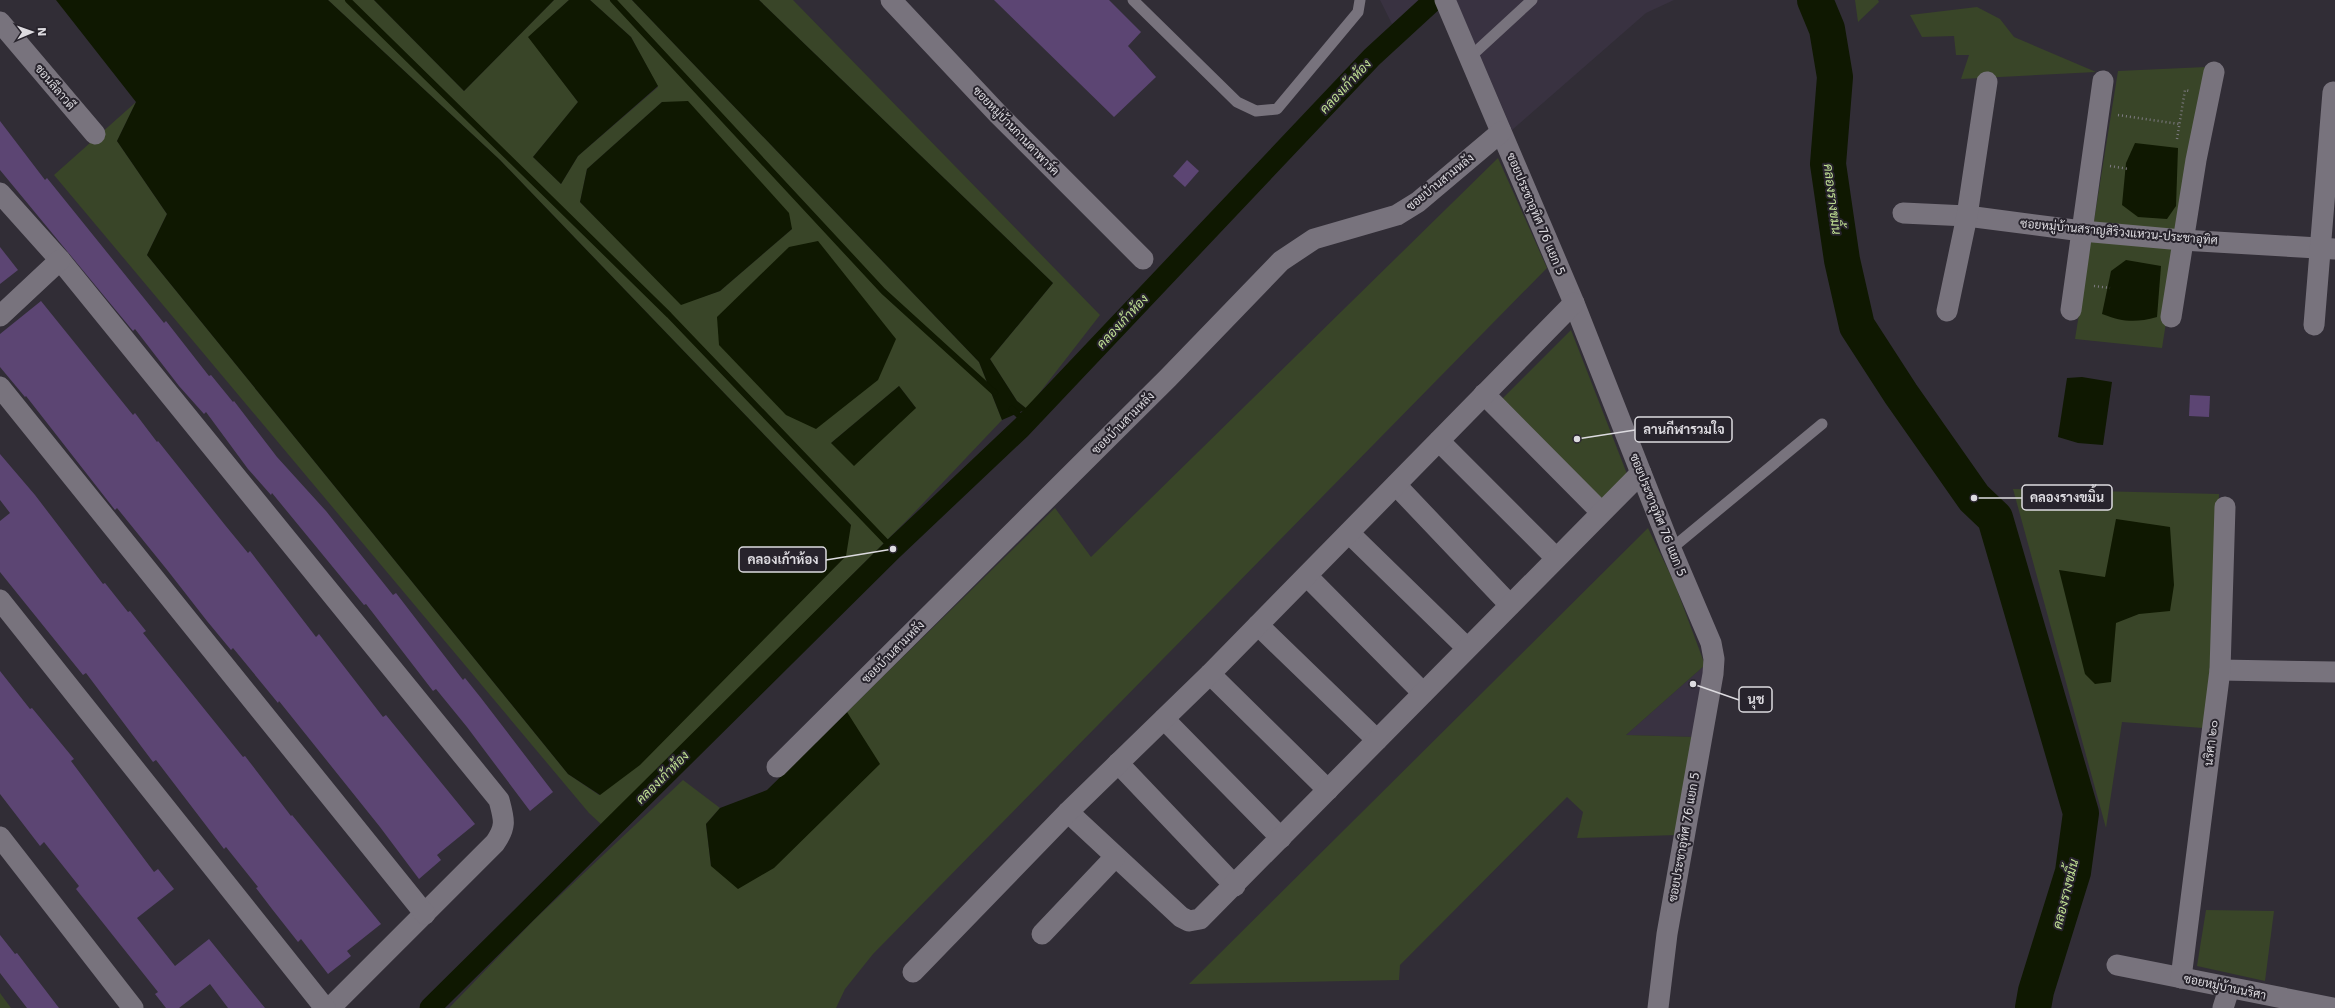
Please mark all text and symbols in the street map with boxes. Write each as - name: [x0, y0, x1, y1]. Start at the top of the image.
- north arrow: [12, 12, 52, 52]
- text: N: [35, 27, 48, 37]
- water label: คลองเก้าห้อง: [1316, 55, 1374, 117]
- street label: ซอนลีลาวดี: [32, 61, 79, 113]
- street label: ซอยหมู่บ้านกานดาพาร์ค: [969, 83, 1063, 179]
- street label: ซอยบ้านสามหลัง: [1403, 151, 1477, 213]
- street label: ซอยประชาอุทิศ 76 แยก 5: [1502, 151, 1568, 278]
- water label: คลองรางขมิ้น: [1821, 162, 1850, 236]
- street label: ซอยหมู่บ้านสราญสิริวงแหวน-ประชาอุทิศ: [2019, 216, 2218, 250]
- water label: คลองเก้าห้อง: [1093, 290, 1151, 352]
- street label: ซอยบ้านสามหลัง: [1089, 389, 1157, 457]
- callout: ลานกีฬารวมใจ: [1635, 417, 1732, 442]
- text: ลานกีฬารวมใจ: [1643, 420, 1725, 437]
- street label: ซอยประชาอุทิศ 76 แยก 5: [1625, 451, 1689, 579]
- text: คลองรางขมิ้น: [2030, 484, 2104, 505]
- callout: คลองรางขมิ้น: [2022, 485, 2112, 510]
- callout: คลองเก้าห้อง: [739, 547, 826, 572]
- text: คลองเก้าห้อง: [747, 551, 819, 567]
- street label: ซอยบ้านสามหลัง: [859, 618, 927, 686]
- callout: นุช: [1739, 687, 1772, 712]
- text: นุช: [1748, 692, 1764, 710]
- street label: นริศา ๒๐: [2201, 719, 2221, 767]
- water label: คลองเก้าห้อง: [632, 747, 692, 807]
- street label: ซอยประชาอุทิศ 76 แยก 5: [1666, 771, 1704, 903]
- water label: คลองรางขมิ้น: [2044, 856, 2082, 931]
- street label: ซอยหมู่บ้านนริศา: [2182, 971, 2268, 1004]

